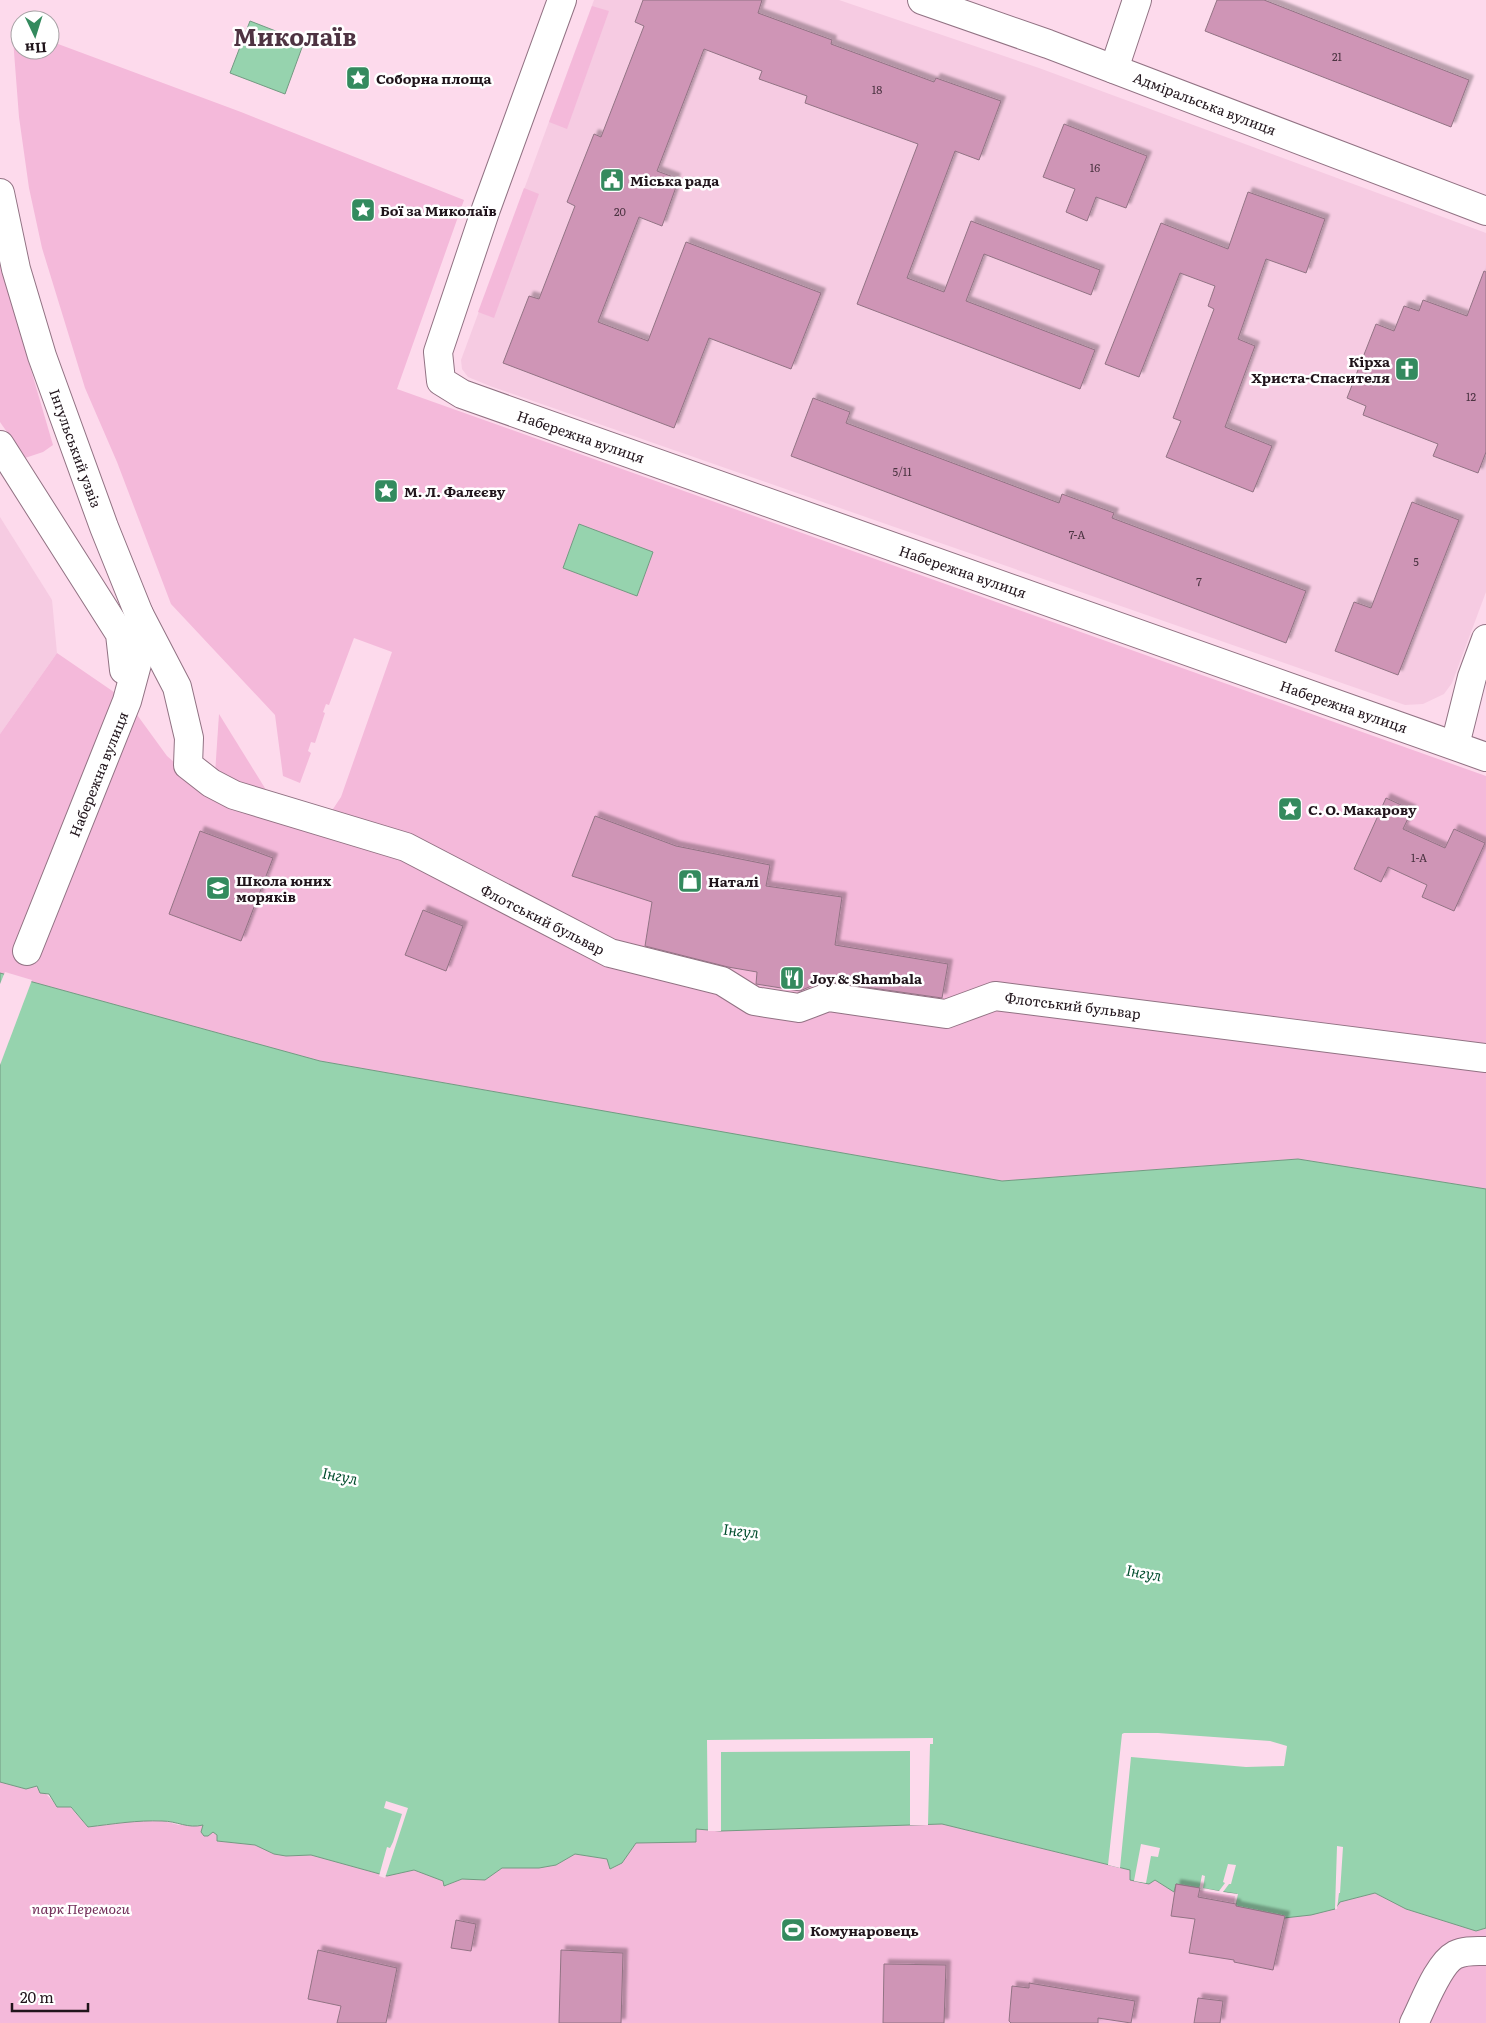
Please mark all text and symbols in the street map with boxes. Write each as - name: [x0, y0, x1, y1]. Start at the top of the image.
- north arrow: [10, 10, 60, 60]
- district label: Миколаїв: [233, 18, 357, 53]
- text: Пн: [24, 38, 48, 60]
- house number: 21: [1332, 48, 1343, 64]
- place icon: Соборна площа: [345, 65, 371, 91]
- street label: Адміральська вулиця: [1131, 66, 1279, 140]
- place label: Соборна площа: [376, 68, 492, 88]
- house number: 18: [872, 81, 882, 97]
- house number: 16: [1090, 159, 1100, 175]
- public building icon: Міська рада: [599, 167, 625, 193]
- place label: Міська рада: [630, 170, 720, 190]
- place icon: Бої за Миколаїв: [350, 197, 376, 223]
- place label: Бої за Миколаїв: [380, 200, 497, 220]
- house number: 20: [614, 203, 626, 219]
- place label: Кірха Христа-Спасителя: [1251, 351, 1391, 387]
- church icon: Кірха Христа-Спасителя: [1394, 356, 1420, 382]
- street label: Інгульський узвіз: [45, 386, 107, 510]
- house number: 12: [1466, 388, 1476, 404]
- street label: Набережна вулиця: [515, 405, 647, 467]
- house number: 5/11: [892, 463, 912, 479]
- place icon: М. Л. Фалєєву: [373, 478, 399, 504]
- place label: М. Л. Фалєєву: [404, 481, 506, 501]
- house number: 7-А: [1069, 526, 1085, 542]
- street label: Набережна вулиця: [897, 540, 1029, 602]
- house number: 5: [1413, 553, 1419, 569]
- house number: 7: [1196, 573, 1202, 589]
- street label: Набережна вулиця: [1278, 675, 1410, 737]
- street label: Набережна вулиця: [64, 708, 132, 840]
- place icon: С. О. Макарову: [1277, 796, 1303, 822]
- place label: С. О. Макарову: [1308, 799, 1417, 819]
- house number: 1-А: [1411, 849, 1427, 865]
- shop icon: Наталі: [677, 868, 703, 894]
- place label: Школа юних моряків: [236, 870, 332, 906]
- place label: Наталі: [708, 871, 759, 891]
- school or university icon: Школа юних моряків: [205, 875, 231, 901]
- street label: Флотський бульвар: [477, 879, 609, 959]
- restaurant icon: Joy & Shambala: [779, 965, 805, 991]
- place label: Joy & Shambala: [810, 968, 923, 988]
- street label: Флотський бульвар: [1004, 987, 1142, 1023]
- water label: Інгул: [320, 1460, 360, 1490]
- water label: Інгул: [722, 1517, 761, 1543]
- water label: Інгул: [1124, 1558, 1164, 1587]
- park label: парк Перемоги: [32, 1898, 131, 1918]
- sports icon: Комунаровець: [780, 1917, 806, 1943]
- place label: Комунаровець: [810, 1920, 919, 1940]
- scale bar: [12, 1980, 89, 2012]
- text: 20 m: [20, 1985, 54, 2008]

